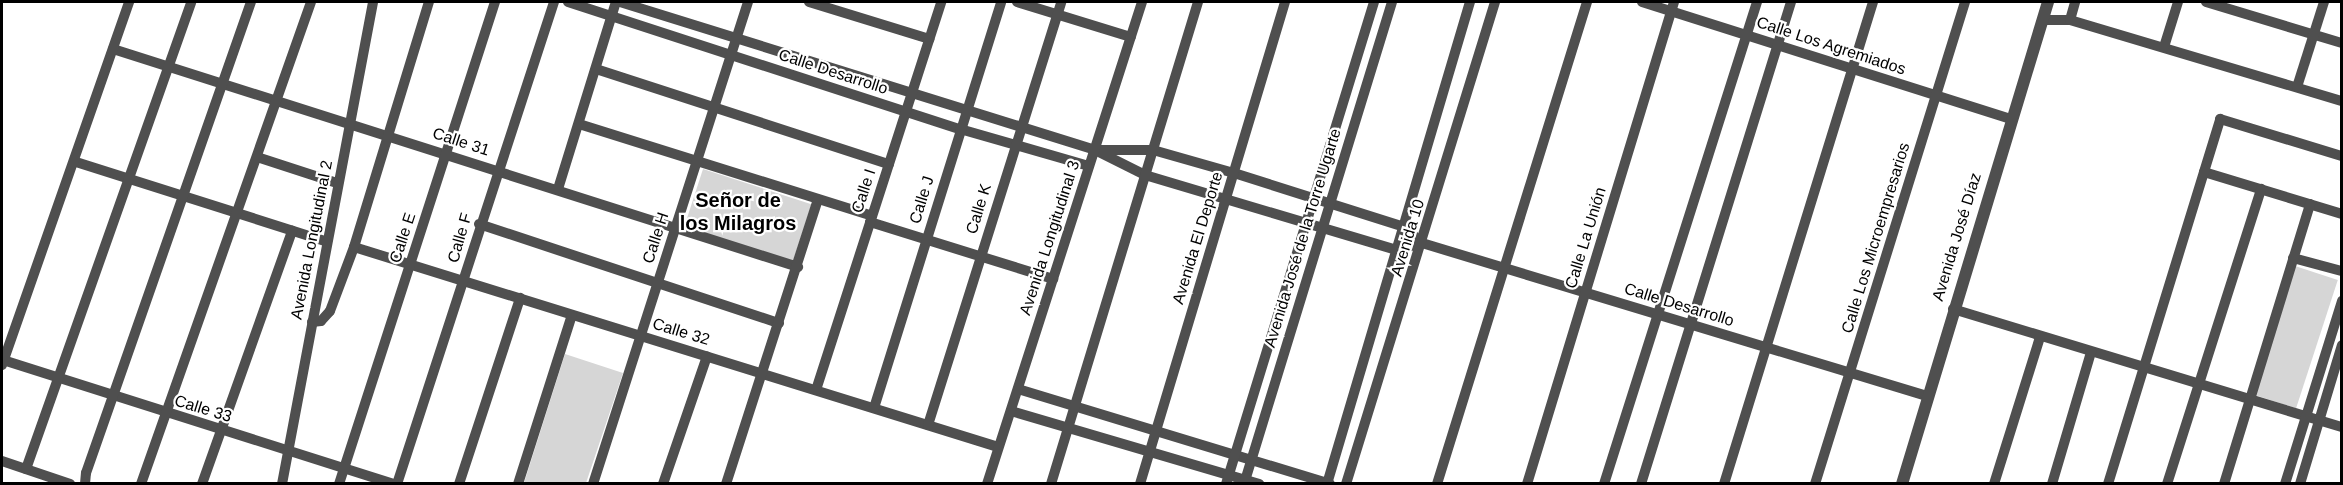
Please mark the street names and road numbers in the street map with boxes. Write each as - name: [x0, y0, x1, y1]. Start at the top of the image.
- street label: Calle Los Agremiados: [1754, 13, 1908, 79]
- street label: Calle Desarrollo: [776, 45, 890, 99]
- street label: Calle 31: [430, 124, 492, 160]
- street label: Avenida José de la Torre Ugarte: [1260, 126, 1346, 350]
- street label: Calle Los Microempresarios: [1838, 140, 1914, 336]
- street label: Avenida Longitudinal 3: [1016, 158, 1084, 318]
- street label: Avenida Longitudinal 2: [287, 159, 337, 321]
- street label: Calle I: [848, 166, 880, 216]
- street label: Avenida El Deporte: [1169, 169, 1227, 307]
- street label: Avenida José Díaz: [1928, 171, 1986, 303]
- street label: Calle J: [906, 174, 938, 226]
- street label: Calle K: [962, 182, 996, 236]
- street label: Calle La Unión: [1561, 185, 1611, 291]
- street label: Avenida 10: [1387, 197, 1429, 279]
- street label: Calle H: [639, 210, 673, 266]
- street label: Calle E: [386, 211, 420, 265]
- street label: Calle F: [444, 211, 476, 265]
- street label: Calle Desarrollo: [1622, 279, 1736, 331]
- street label: Calle 32: [650, 314, 712, 350]
- street label: Calle 33: [172, 391, 234, 427]

